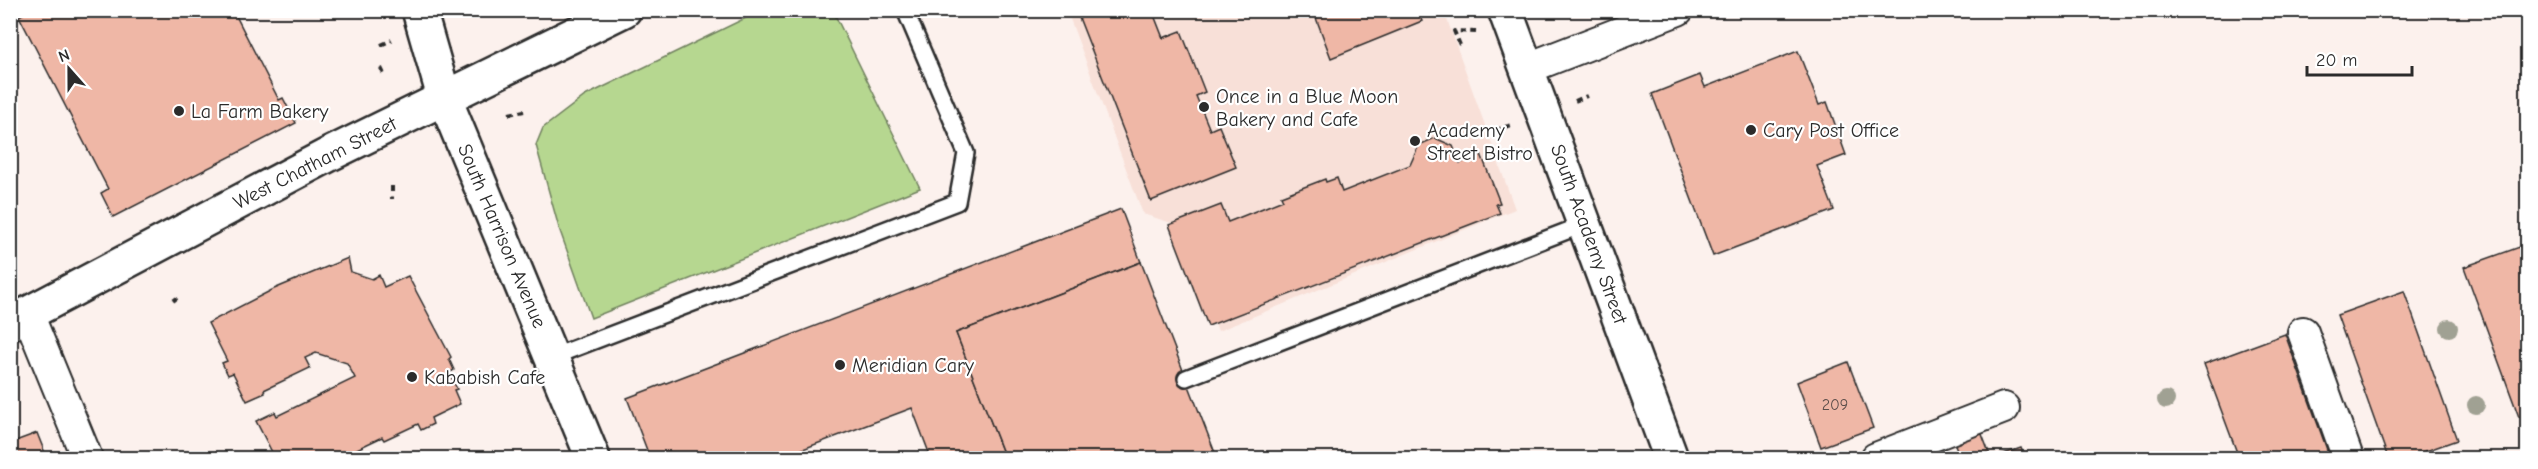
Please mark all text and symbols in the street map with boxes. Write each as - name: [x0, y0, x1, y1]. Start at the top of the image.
- north arrow: [39, 39, 99, 99]
- scale bar: [2307, 39, 2412, 77]
- text: N: [56, 46, 72, 66]
- text: 20 m: [2316, 50, 2357, 71]
- place label: Once in a Blue Moon Bakery and Cafe: [1216, 85, 1398, 131]
- place label: La Farm Bakery: [191, 100, 328, 123]
- marker: Once in a Blue Moon Bakery and Cafe: [1197, 100, 1211, 114]
- marker: La Farm Bakery: [172, 104, 186, 118]
- street label: West Chatham Street: [230, 111, 402, 214]
- place label: Academy Street Bistro: [1427, 119, 1533, 165]
- place label: Cary Post Office: [1763, 119, 1899, 142]
- marker: Cary Post Office: [1744, 123, 1758, 137]
- marker: Academy Street Bistro: [1408, 134, 1422, 148]
- street label: South Harrison Avenue: [453, 141, 551, 331]
- street label: South Academy Street: [1546, 141, 1633, 328]
- place label: Meridian Cary: [852, 354, 974, 377]
- marker: Meridian Cary: [833, 358, 847, 372]
- place label: Kababish Cafe: [424, 366, 545, 389]
- marker: Kababish Cafe: [405, 370, 419, 384]
- house number: 209: [1822, 396, 1848, 414]

